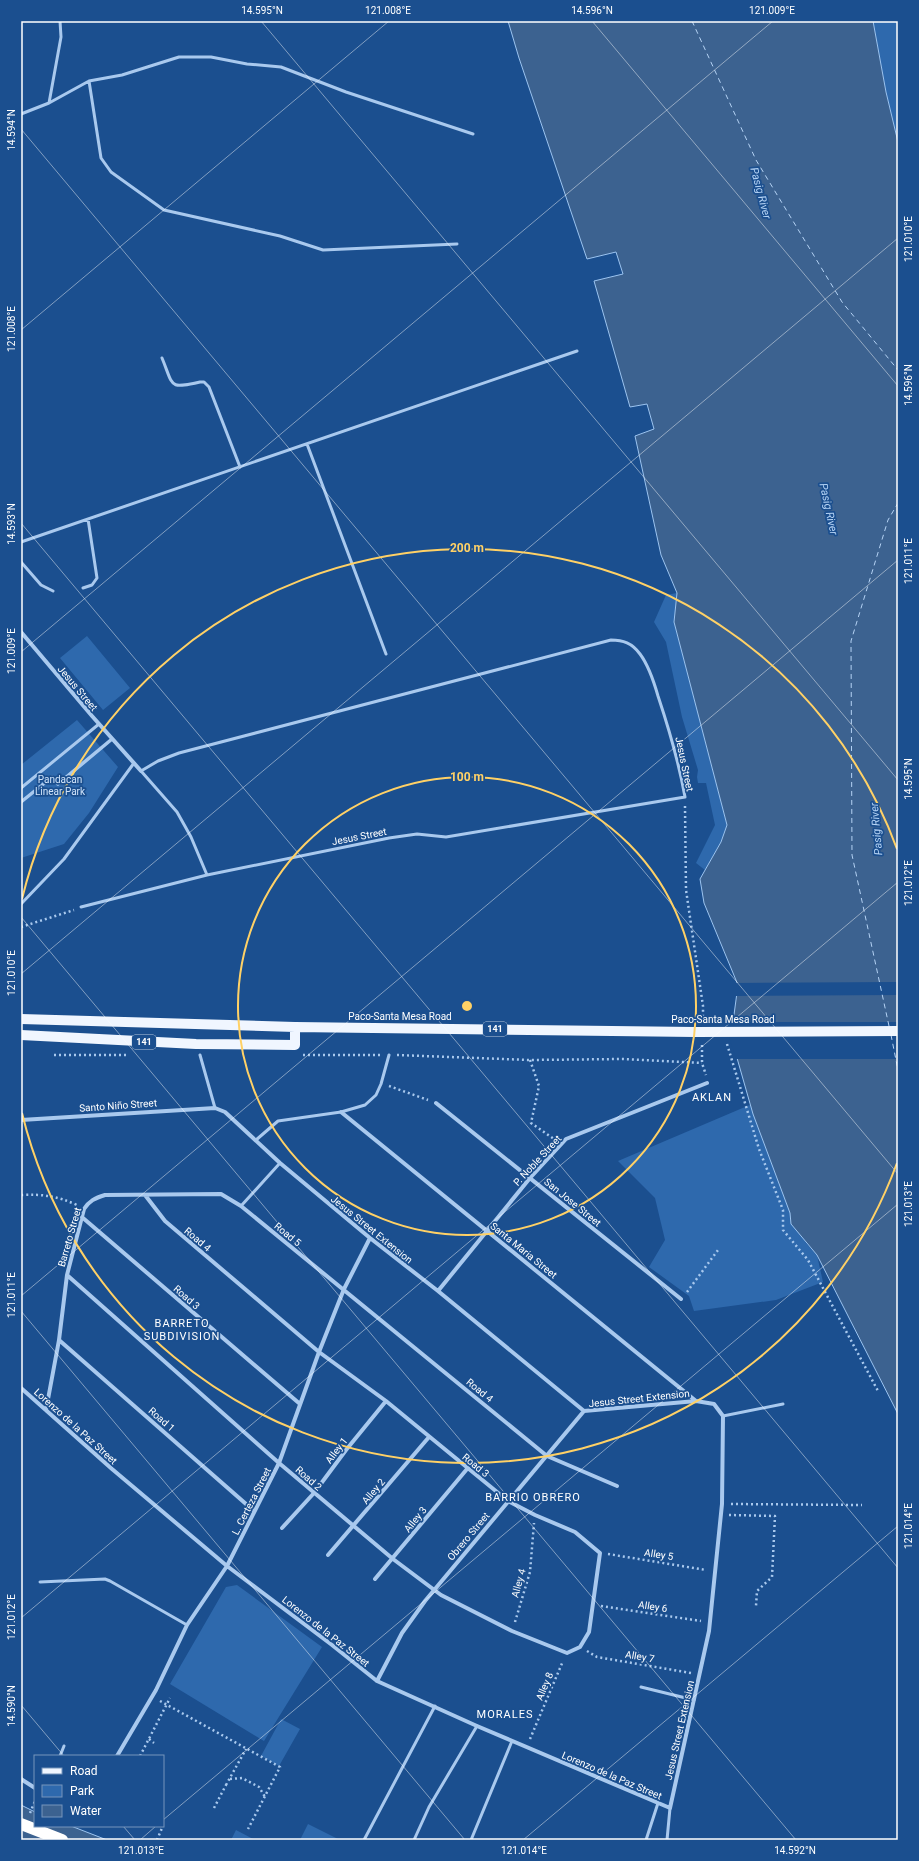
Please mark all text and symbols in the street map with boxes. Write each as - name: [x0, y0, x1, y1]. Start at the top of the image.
- text: 14.595°N: [241, 5, 283, 16]
- text: 121.008°E: [365, 5, 411, 16]
- text: 14.596°N: [571, 5, 613, 16]
- text: 121.009°E: [749, 5, 795, 16]
- text: 14.594°N: [6, 109, 17, 151]
- water label: Pasig River: [747, 166, 774, 221]
- text: 121.010°E: [903, 216, 914, 262]
- text: 121.008°E: [6, 306, 17, 352]
- text: 14.596°N: [903, 364, 914, 406]
- water label: Pasig River: [817, 482, 840, 537]
- text: 14.593°N: [6, 503, 17, 545]
- text: 121.011°E: [903, 538, 914, 584]
- text: 200 m: [450, 541, 484, 555]
- text: 121.009°E: [6, 628, 17, 674]
- street label: Jesus Street: [56, 664, 100, 713]
- street label: Jesus Street: [673, 736, 696, 792]
- text: 14.595°N: [903, 758, 914, 800]
- text: 100 m: [450, 770, 484, 784]
- park label: Pandacan Linear Park: [35, 774, 86, 797]
- water label: Pasig River: [868, 802, 885, 856]
- street label: Jesus Street: [331, 826, 387, 847]
- text: 121.012°E: [903, 860, 914, 906]
- text: 121.010°E: [6, 950, 17, 996]
- centre of rings: [460, 999, 474, 1013]
- street label: Paco-Santa Mesa Road: [348, 1011, 452, 1022]
- street label: Paco-Santa Mesa Road: [671, 1014, 775, 1025]
- road number: 141: [483, 1022, 507, 1036]
- road number: 141: [132, 1035, 156, 1049]
- district label: AKLAN: [692, 1091, 732, 1104]
- street label: Santo Niño Street: [79, 1097, 157, 1114]
- street label: P. Noble Street: [511, 1133, 564, 1188]
- street label: San Jose Street: [542, 1176, 603, 1229]
- text: 121.013°E: [903, 1181, 914, 1227]
- street label: Jesus Street Extension: [329, 1193, 415, 1266]
- street label: Barreto Street: [56, 1206, 83, 1268]
- street label: Road 5: [272, 1220, 304, 1249]
- street label: Santa Maria Street: [488, 1220, 559, 1281]
- street label: Road 4: [182, 1225, 213, 1254]
- text: 121.011°E: [6, 1272, 17, 1318]
- street label: Road 3: [171, 1283, 202, 1312]
- district label: BARRETO SUBDIVISION: [144, 1317, 220, 1343]
- street label: Road 4: [464, 1376, 496, 1405]
- street label: Lorenzo de la Paz Street: [32, 1386, 119, 1466]
- street label: Jesus Street Extension: [588, 1388, 690, 1409]
- street label: Road 1: [146, 1405, 177, 1434]
- street label: Alley 1: [323, 1435, 350, 1465]
- street label: Road 3: [460, 1451, 491, 1479]
- street label: Road 2: [293, 1464, 324, 1493]
- street label: L. Certeza Street: [230, 1466, 273, 1537]
- street label: Alley 2: [360, 1476, 387, 1506]
- district label: BARRIO OBRERO: [485, 1491, 581, 1504]
- text: 121.014°E: [903, 1503, 914, 1549]
- street label: Alley 3: [402, 1504, 429, 1534]
- street label: Obrero Street: [445, 1510, 492, 1562]
- street label: Alley 5: [644, 1547, 675, 1562]
- street label: Alley 4: [509, 1567, 528, 1599]
- text: 121.012°E: [6, 1594, 17, 1640]
- street label: Lorenzo de la Paz Street: [280, 1594, 371, 1669]
- street label: Alley 6: [638, 1599, 669, 1614]
- street label: Alley 7: [624, 1649, 656, 1665]
- street label: Alley 8: [534, 1670, 555, 1702]
- street label: Jesus Street Extension: [663, 1679, 696, 1781]
- text: 14.590°N: [6, 1685, 17, 1727]
- district label: MORALES: [477, 1708, 533, 1721]
- street label: Lorenzo de la Paz Street: [560, 1749, 663, 1802]
- legend: [34, 1755, 164, 1827]
- text: Road: [70, 1764, 98, 1778]
- text: Park: [70, 1784, 95, 1798]
- text: Water: [70, 1804, 101, 1818]
- text: 121.013°E: [118, 1845, 164, 1856]
- text: 121.014°E: [501, 1845, 547, 1856]
- text: 14.592°N: [774, 1845, 816, 1856]

